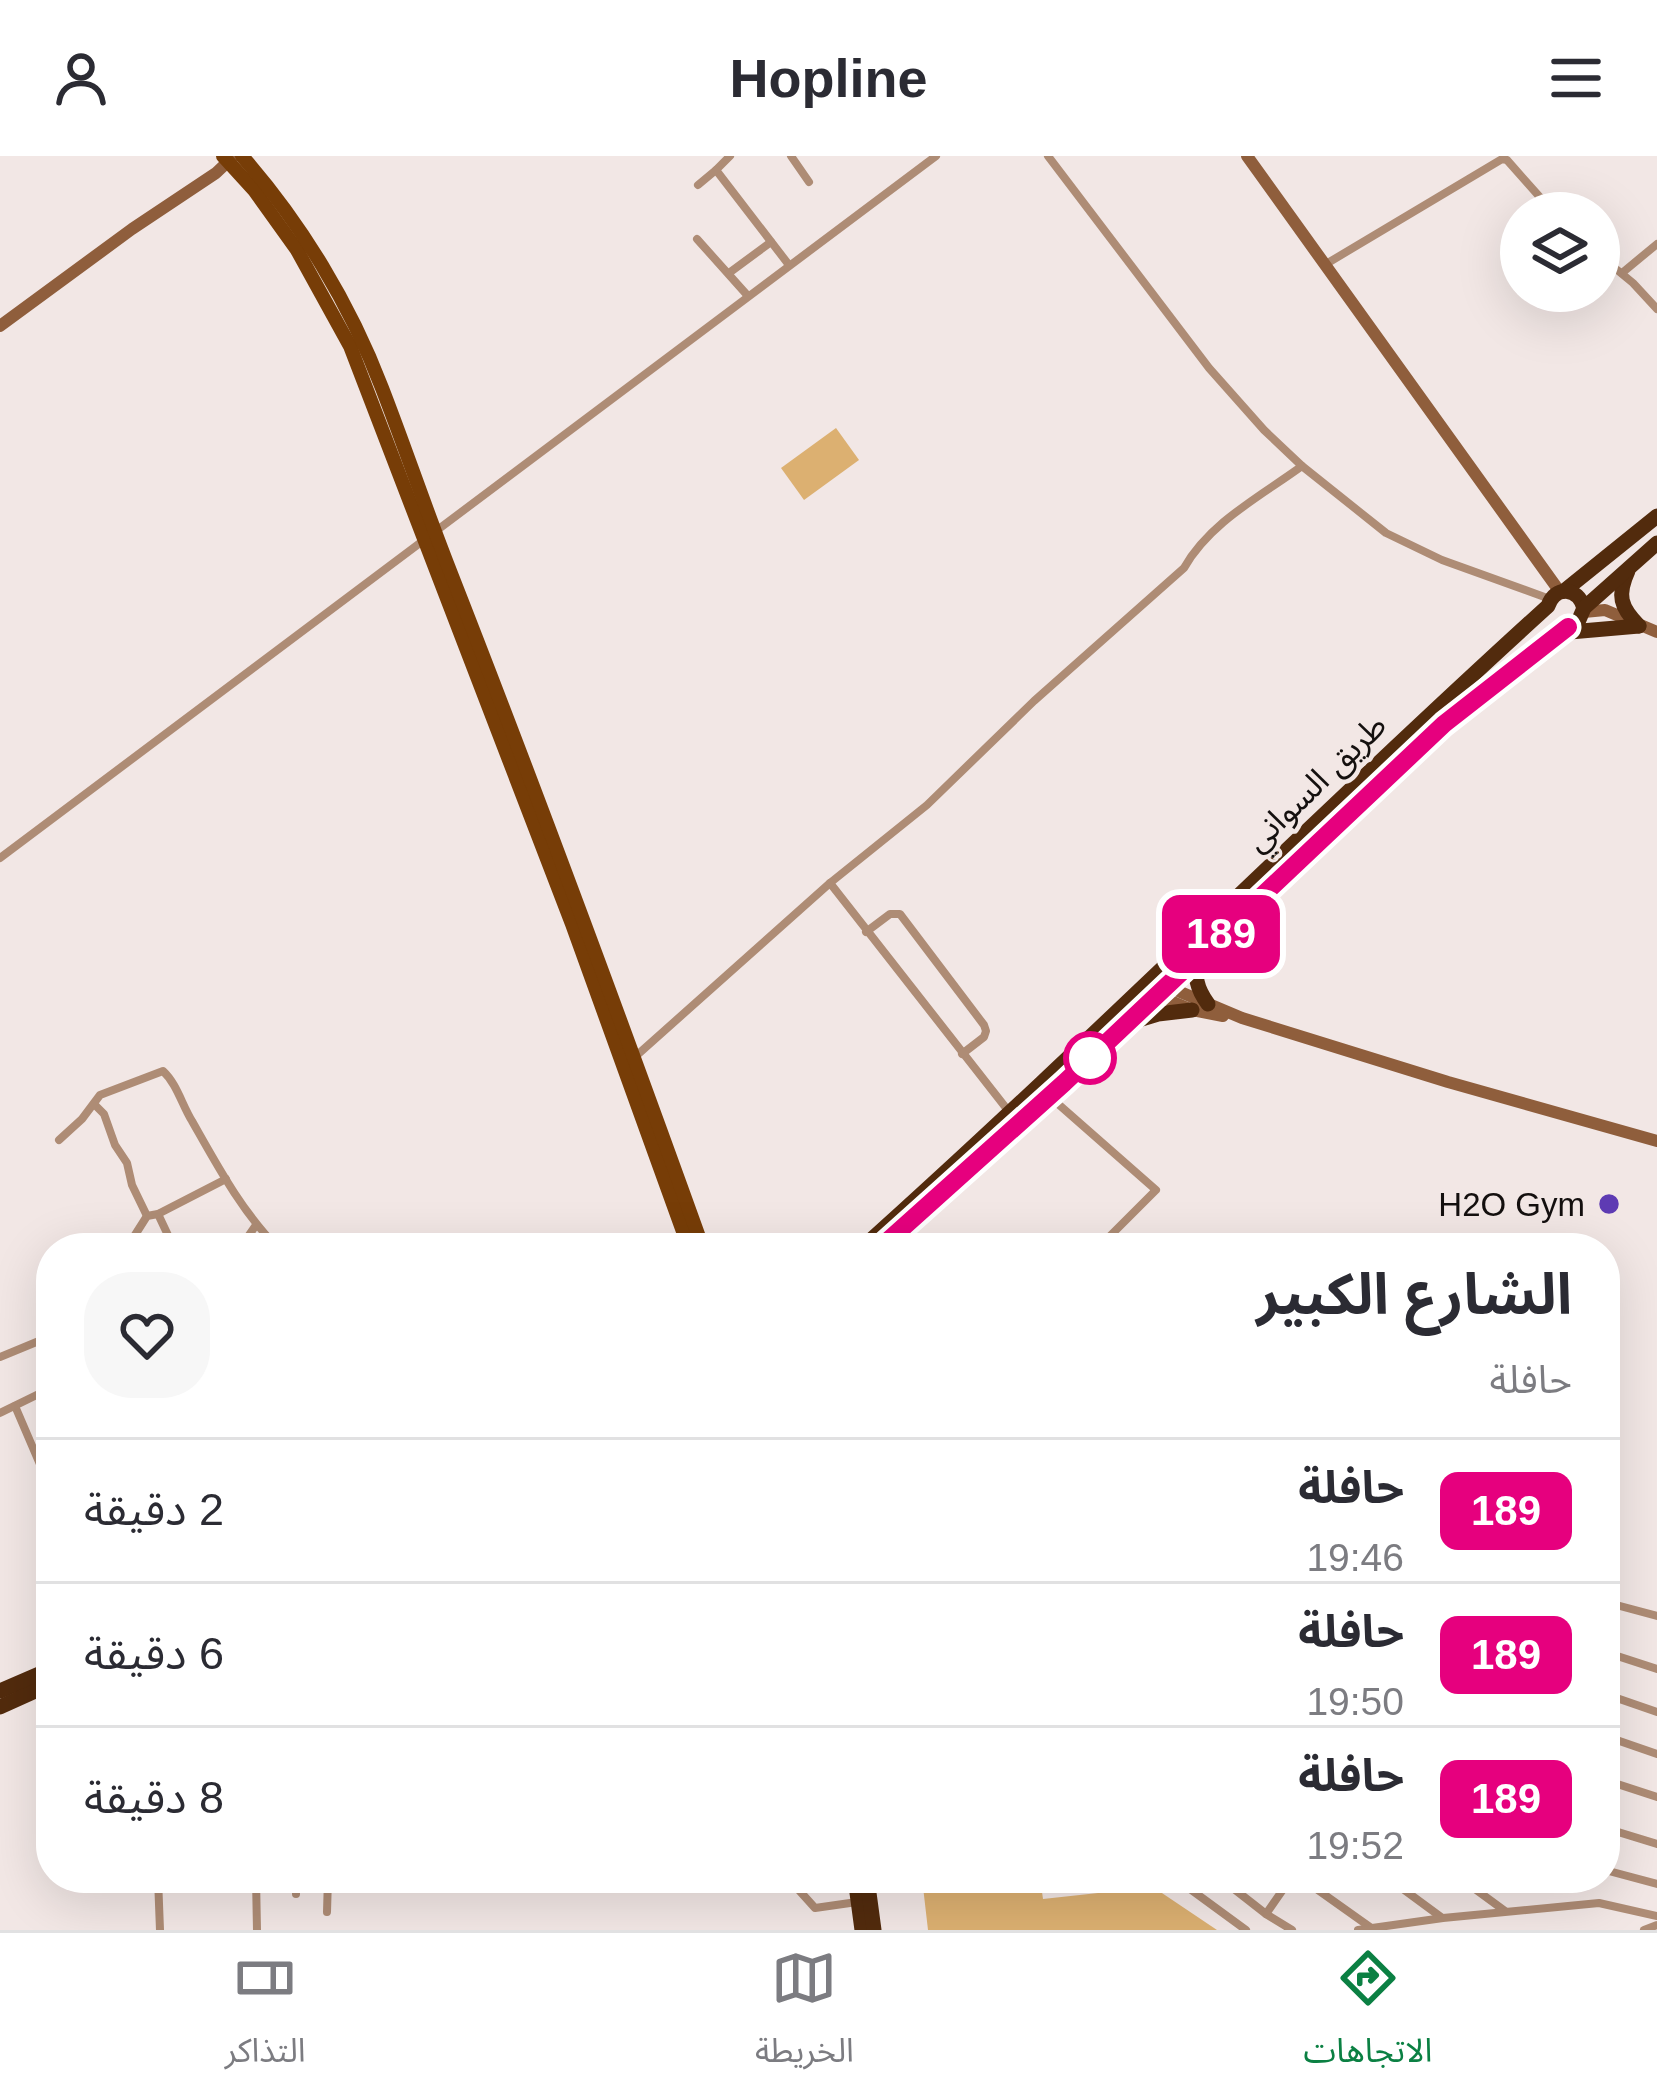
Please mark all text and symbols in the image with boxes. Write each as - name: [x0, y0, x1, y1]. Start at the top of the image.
- icon: person: [48, 45, 114, 111]
- icon: menu: [1543, 45, 1609, 111]
- text: Hopline: [730, 48, 928, 108]
- map controls: [1500, 192, 1620, 312]
- button: layers: [1500, 192, 1620, 312]
- street label: طريق السواني: [1237, 706, 1398, 863]
- line badge: 189: [1152, 895, 1290, 973]
- text: 189: [1186, 910, 1256, 957]
- unlabelled marker: [1065, 1033, 1115, 1083]
- place label: H2O Gym: [1438, 1186, 1585, 1223]
- marker: H2O Gym: [1596, 1191, 1622, 1217]
- text: الشارع الكبير: [1257, 1262, 1572, 1326]
- button: heart: [84, 1272, 210, 1398]
- text: حافلة: [1490, 1358, 1572, 1401]
- text: حافلة: [1298, 1462, 1404, 1513]
- text: 2 دقيقة: [84, 1484, 224, 1535]
- text: 189: [1471, 1487, 1541, 1534]
- text: 19:46: [1306, 1536, 1404, 1579]
- text: حافلة: [1298, 1606, 1404, 1657]
- text: 6 دقيقة: [84, 1628, 224, 1679]
- text: 189: [1471, 1631, 1541, 1678]
- text: 19:50: [1306, 1680, 1404, 1723]
- text: حافلة: [1298, 1750, 1404, 1801]
- text: 8 دقيقة: [84, 1772, 224, 1823]
- text: 189: [1471, 1775, 1541, 1822]
- text: 19:52: [1306, 1824, 1404, 1867]
- tab: التذاكر: [225, 1945, 306, 2086]
- tab: الخريطة: [755, 1945, 854, 2086]
- tab: الاتجاهات: [1303, 1945, 1432, 2086]

